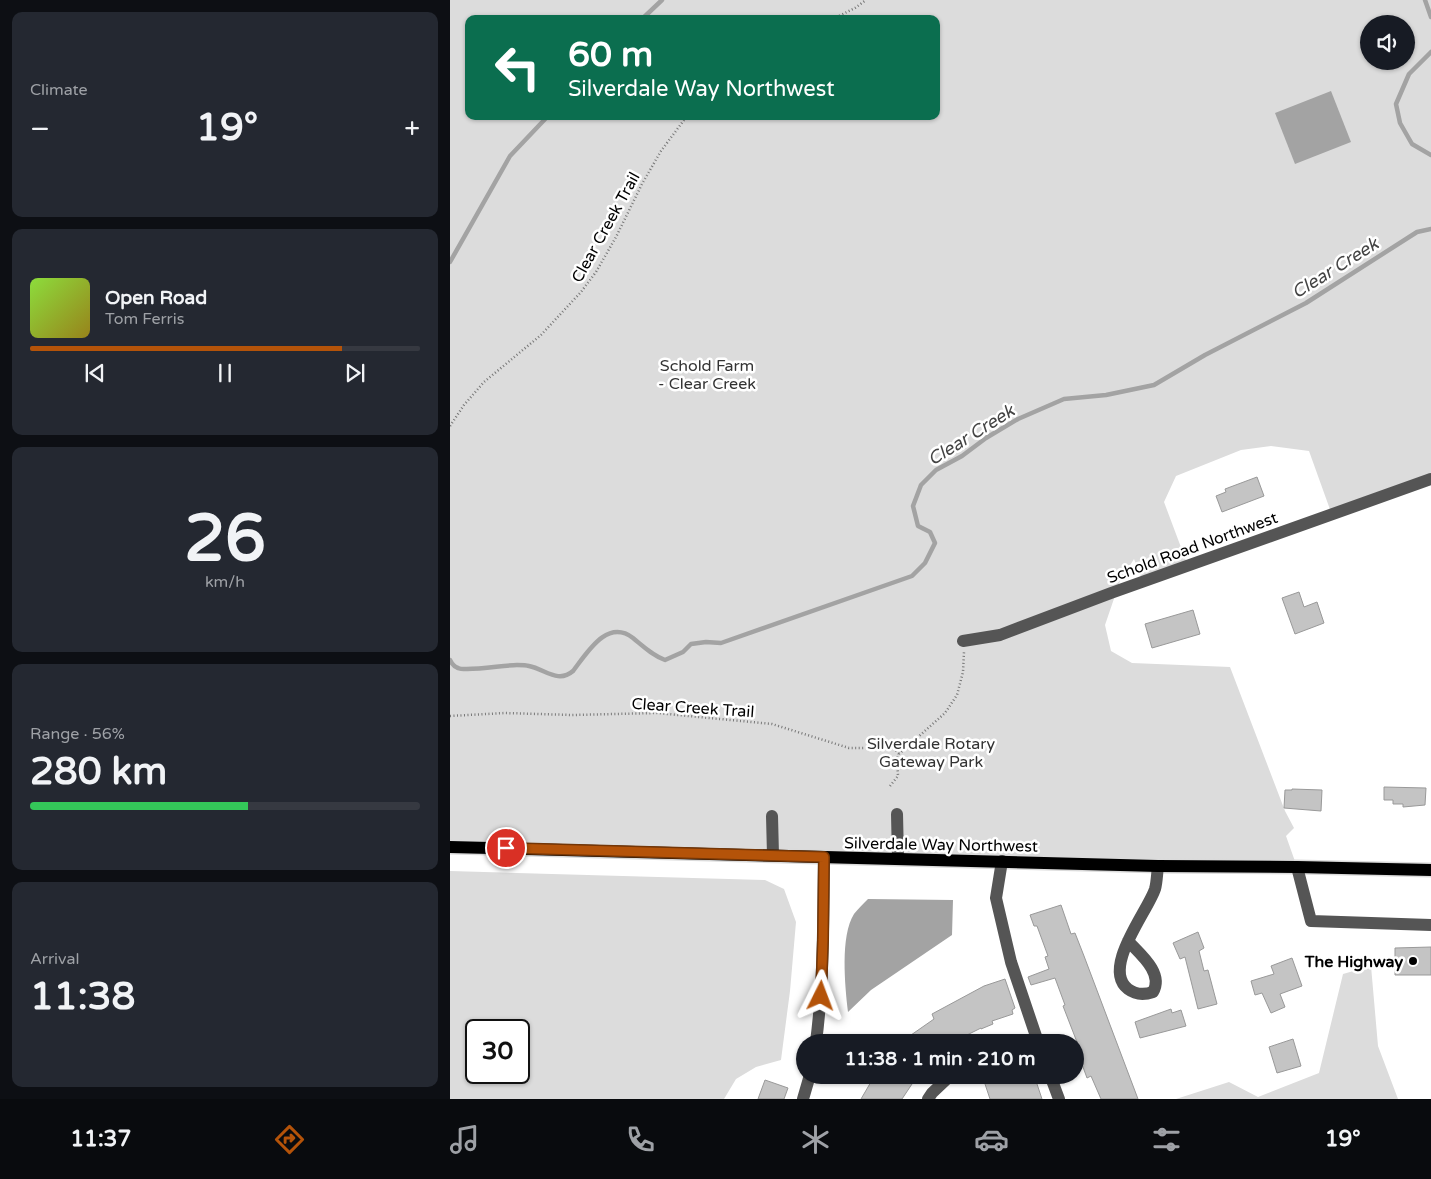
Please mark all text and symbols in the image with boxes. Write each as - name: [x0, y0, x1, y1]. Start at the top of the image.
- map controls: [1360, 15, 1415, 70]
- button: sound: [1360, 15, 1415, 70]
- text: 60 m: [568, 34, 653, 76]
- icon: left: [485, 35, 550, 100]
- text: Silverdale Way Northwest: [568, 76, 835, 102]
- text: Climate: [30, 80, 88, 100]
- text: 19°: [196, 105, 258, 151]
- text: −: [30, 112, 50, 146]
- text: +: [404, 112, 420, 146]
- street label: Clear Creek Trail: [567, 169, 644, 286]
- water label: Clear Creek: [1288, 232, 1383, 303]
- text: Open Road: [105, 287, 207, 309]
- text: Tom Ferris: [105, 309, 184, 329]
- park label: Schold Farm - Clear Creek: [658, 356, 756, 394]
- icon: previous: [81, 359, 109, 387]
- icon: pause: [211, 359, 239, 387]
- icon: next: [341, 359, 369, 387]
- water label: Clear Creek: [924, 399, 1019, 470]
- text: 26: [184, 500, 266, 579]
- street label: Schold Road Northwest: [1104, 508, 1280, 588]
- text: km/h: [205, 572, 245, 592]
- street label: Clear Creek Trail: [631, 694, 755, 722]
- text: Range · 56%: [30, 724, 125, 744]
- park label: Silverdale Rotary Gateway Park: [867, 734, 995, 772]
- text: 280 km: [30, 749, 167, 795]
- pin: [485, 827, 527, 869]
- street label: Silverdale Way Northwest: [844, 833, 1038, 857]
- icon: arrive: [492, 834, 520, 862]
- text: Arrival: [30, 949, 79, 969]
- place label: The Highway: [1304, 952, 1403, 972]
- marker: The Highway: [1407, 955, 1419, 967]
- position arrow: [794, 969, 846, 1021]
- text: 11:38: [30, 974, 135, 1020]
- speed limit sign: 30: [465, 1019, 530, 1084]
- text: 11:38 · 1 min · 210 m: [844, 1048, 1036, 1070]
- icon: directions: [272, 1122, 307, 1157]
- icon: music: [447, 1122, 482, 1157]
- icon: phone: [623, 1122, 658, 1157]
- icon: climate: [798, 1122, 833, 1157]
- icon: car: [974, 1122, 1009, 1157]
- icon: filters: [1149, 1122, 1184, 1157]
- text: 11:37: [70, 1126, 131, 1152]
- text: 19°: [1325, 1126, 1361, 1152]

